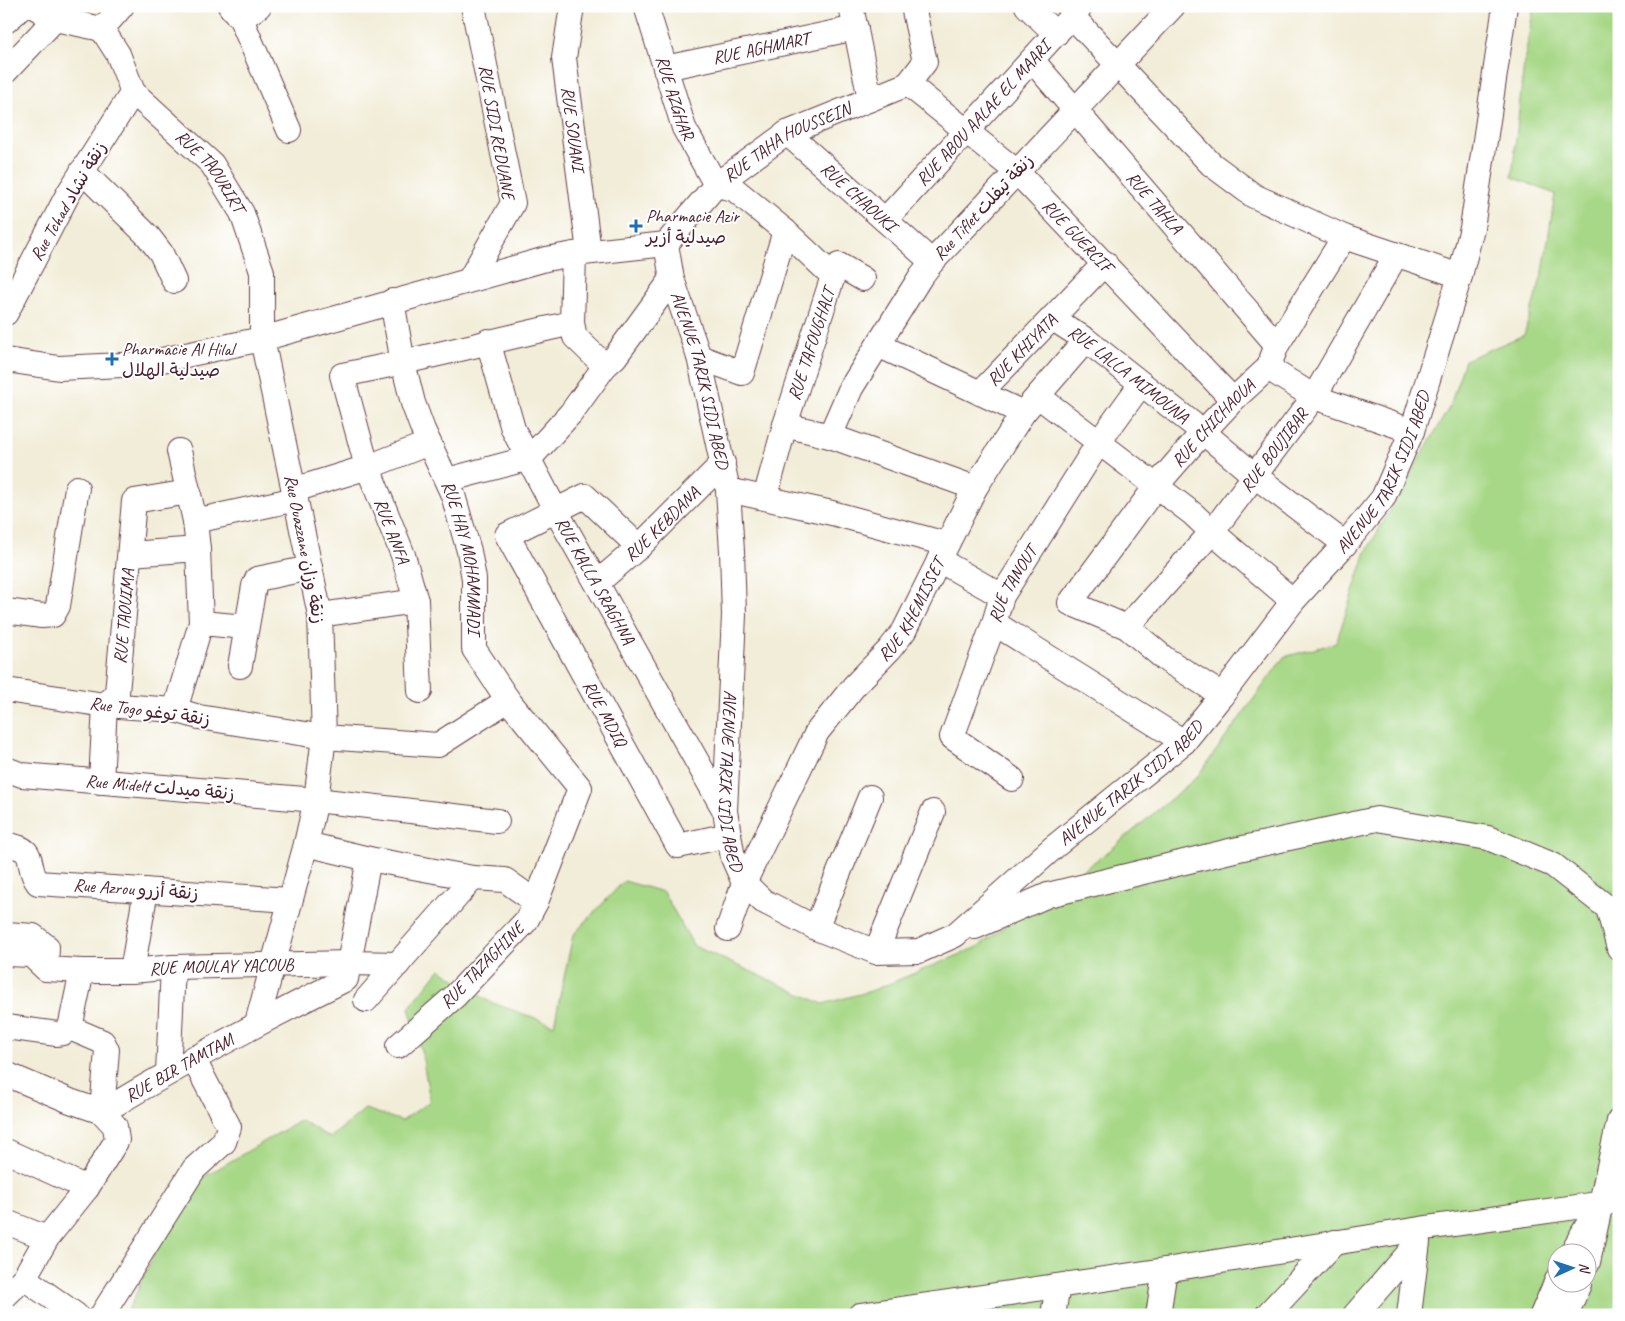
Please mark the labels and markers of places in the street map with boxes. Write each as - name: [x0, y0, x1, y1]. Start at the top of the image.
- place label: Pharmacie Azir صيدلية أزير: [644, 205, 741, 248]
- marker: Pharmacie Azir صيدلية أزير: [630, 220, 642, 232]
- place label: Pharmacie Al Hilal صيدلية الهلال: [122, 338, 237, 381]
- marker: Pharmacie Al Hilal صيدلية الهلال: [106, 353, 118, 365]

